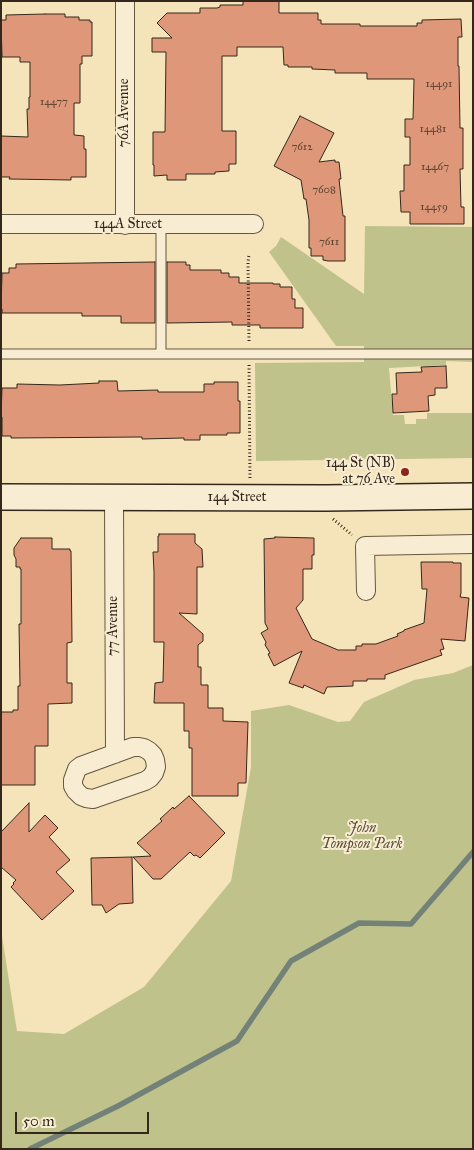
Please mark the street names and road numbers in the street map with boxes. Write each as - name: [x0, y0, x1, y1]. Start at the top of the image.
- street label: 76A Avenue: [117, 78, 133, 148]
- street label: 144A Street: [94, 217, 162, 233]
- street label: 144 Street: [208, 490, 266, 506]
- street label: 77 Avenue: [106, 596, 122, 656]

